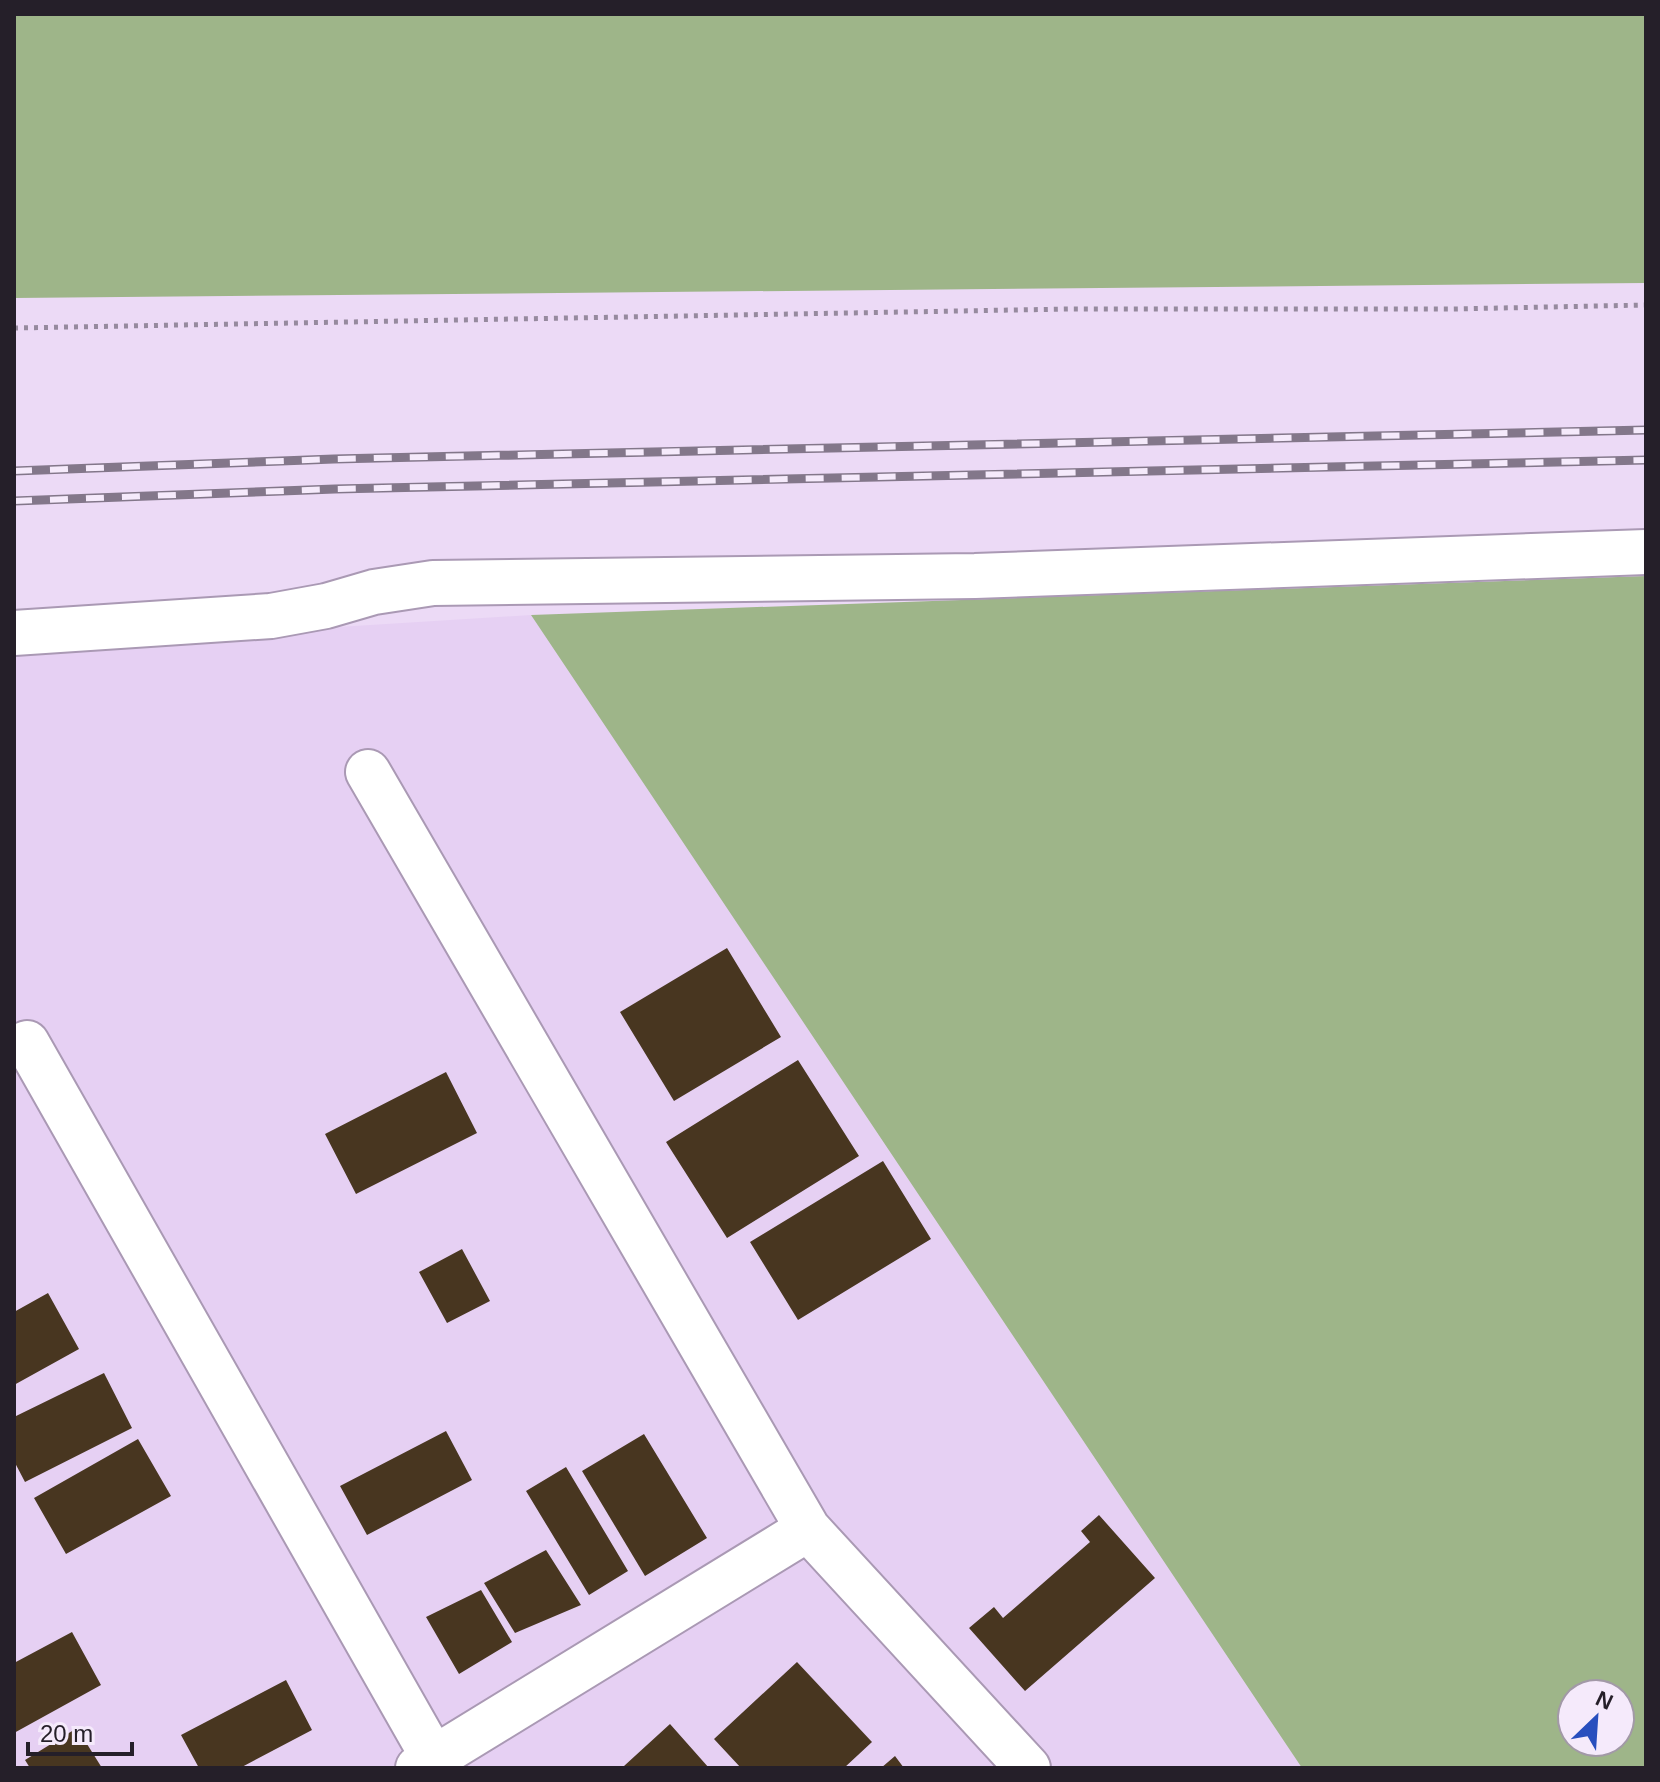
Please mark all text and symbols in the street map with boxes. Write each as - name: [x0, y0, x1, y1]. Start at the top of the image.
- north arrow: [1556, 1678, 1636, 1758]
- text: N: [1592, 1686, 1617, 1715]
- scale bar: [28, 1706, 132, 1756]
- text: 20 m: [40, 1720, 93, 1747]

